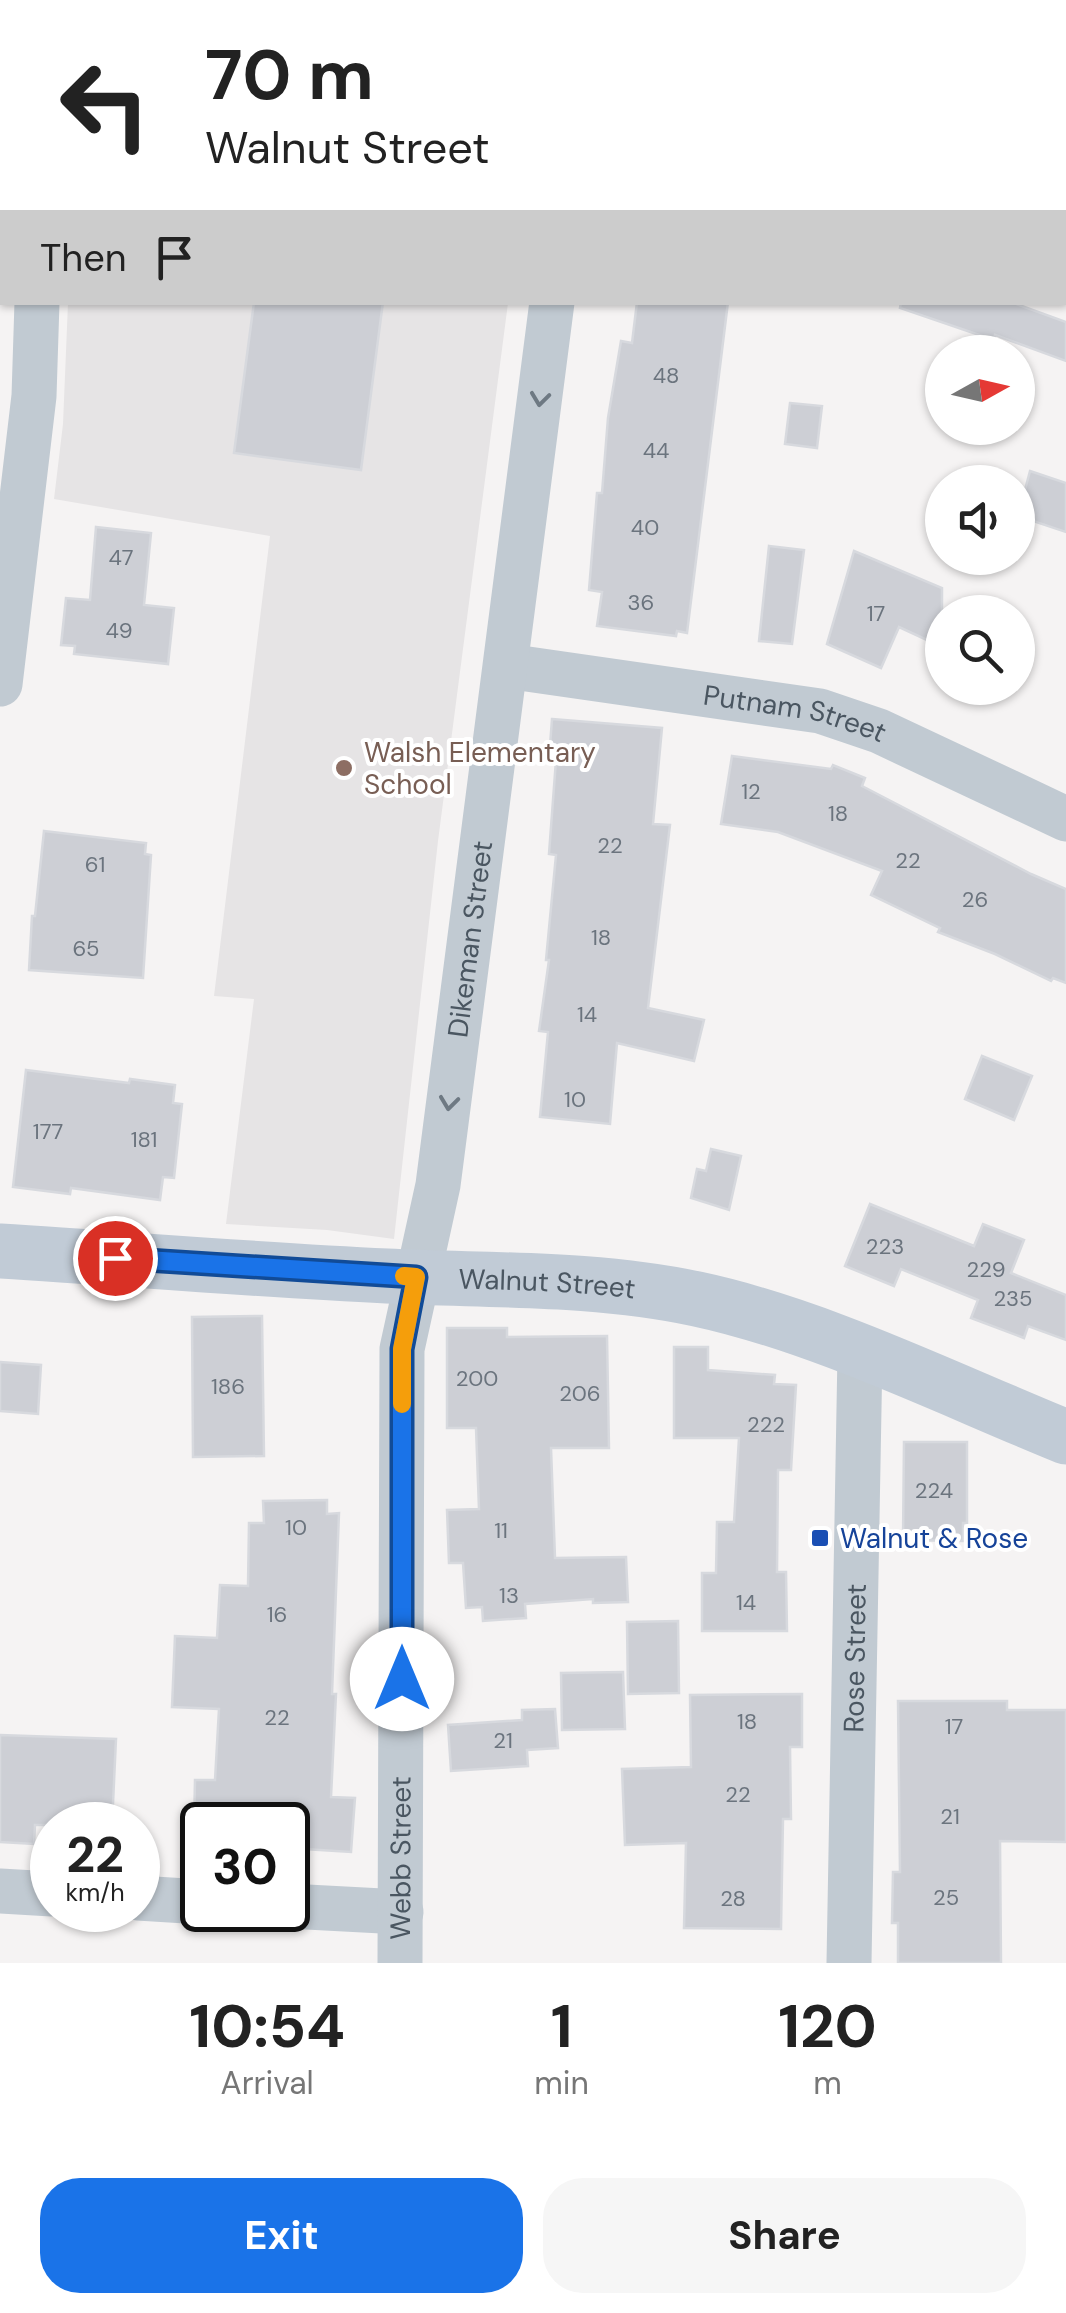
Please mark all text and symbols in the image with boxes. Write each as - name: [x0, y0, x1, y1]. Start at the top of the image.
- text: 70 m: [205, 30, 374, 121]
- icon: left: [40, 40, 170, 170]
- text: Walnut Street: [205, 118, 490, 177]
- icon: arrive: [147, 230, 202, 285]
- text: Then: [40, 233, 127, 283]
- north arrow: [925, 335, 1035, 445]
- map controls: [925, 335, 1035, 705]
- house number: 48: [653, 361, 679, 390]
- one-way arrow: [530, 392, 551, 408]
- house number: 44: [643, 436, 669, 465]
- button: sound: [925, 465, 1035, 575]
- house number: 40: [631, 513, 659, 542]
- house number: 47: [108, 543, 134, 572]
- house number: 36: [628, 588, 654, 617]
- button: search: [925, 595, 1035, 705]
- house number: 17: [867, 599, 885, 628]
- house number: 49: [105, 616, 133, 645]
- street label: Putnam Street: [701, 676, 893, 751]
- place label: Walsh Elementary School: [364, 734, 596, 803]
- marker: Walsh Elementary School: [333, 757, 355, 779]
- house number: 12: [741, 777, 761, 806]
- house number: 18: [828, 799, 848, 828]
- house number: 22: [597, 831, 623, 860]
- street label: Dikeman Street: [439, 838, 501, 1040]
- house number: 22: [895, 846, 921, 875]
- house number: 61: [85, 850, 105, 879]
- house number: 26: [962, 885, 988, 914]
- house number: 18: [591, 923, 611, 952]
- house number: 65: [73, 934, 99, 963]
- house number: 14: [577, 1000, 597, 1029]
- house number: 10: [564, 1085, 586, 1114]
- one-way arrow: [439, 1095, 460, 1112]
- house number: 177: [33, 1117, 63, 1146]
- house number: 181: [131, 1125, 157, 1154]
- pin: [73, 1216, 158, 1301]
- icon: arrive: [88, 1231, 143, 1286]
- house number: 223: [866, 1232, 904, 1261]
- house number: 229: [967, 1255, 1005, 1284]
- street label: Walnut Street: [458, 1260, 638, 1307]
- house number: 235: [993, 1284, 1033, 1313]
- house number: 200: [456, 1364, 498, 1393]
- house number: 186: [211, 1372, 245, 1401]
- house number: 206: [559, 1379, 601, 1408]
- house number: 222: [747, 1410, 785, 1439]
- house number: 224: [915, 1476, 953, 1505]
- house number: 10: [285, 1513, 307, 1542]
- house number: 11: [494, 1516, 508, 1545]
- place label: Walnut & Rose: [840, 1520, 1028, 1557]
- marker: Walnut & Rose: [809, 1527, 831, 1549]
- house number: 13: [499, 1581, 519, 1610]
- street label: Rose Street: [835, 1583, 875, 1733]
- house number: 14: [736, 1588, 756, 1617]
- house number: 16: [267, 1600, 287, 1629]
- position arrow: [350, 1627, 454, 1731]
- house number: 22: [264, 1703, 290, 1732]
- house number: 18: [737, 1707, 757, 1736]
- house number: 17: [945, 1712, 963, 1741]
- house number: 21: [493, 1726, 513, 1755]
- street label: Webb Street: [382, 1776, 420, 1940]
- house number: 22: [725, 1780, 751, 1809]
- speed limit sign: 30: [180, 1802, 310, 1932]
- house number: 21: [940, 1802, 960, 1831]
- text: 22: [66, 1822, 124, 1888]
- text: km/h: [65, 1876, 125, 1909]
- house number: 25: [933, 1883, 959, 1912]
- house number: 28: [720, 1884, 746, 1913]
- text: 10:54: [189, 1987, 345, 2066]
- text: 1: [551, 1987, 573, 2066]
- text: 120: [778, 1987, 877, 2066]
- text: Arrival: [221, 2062, 314, 2104]
- text: min: [534, 2062, 589, 2104]
- text: m: [813, 2062, 842, 2104]
- button: Exit: [40, 2178, 523, 2293]
- button: Share: [543, 2178, 1026, 2293]

